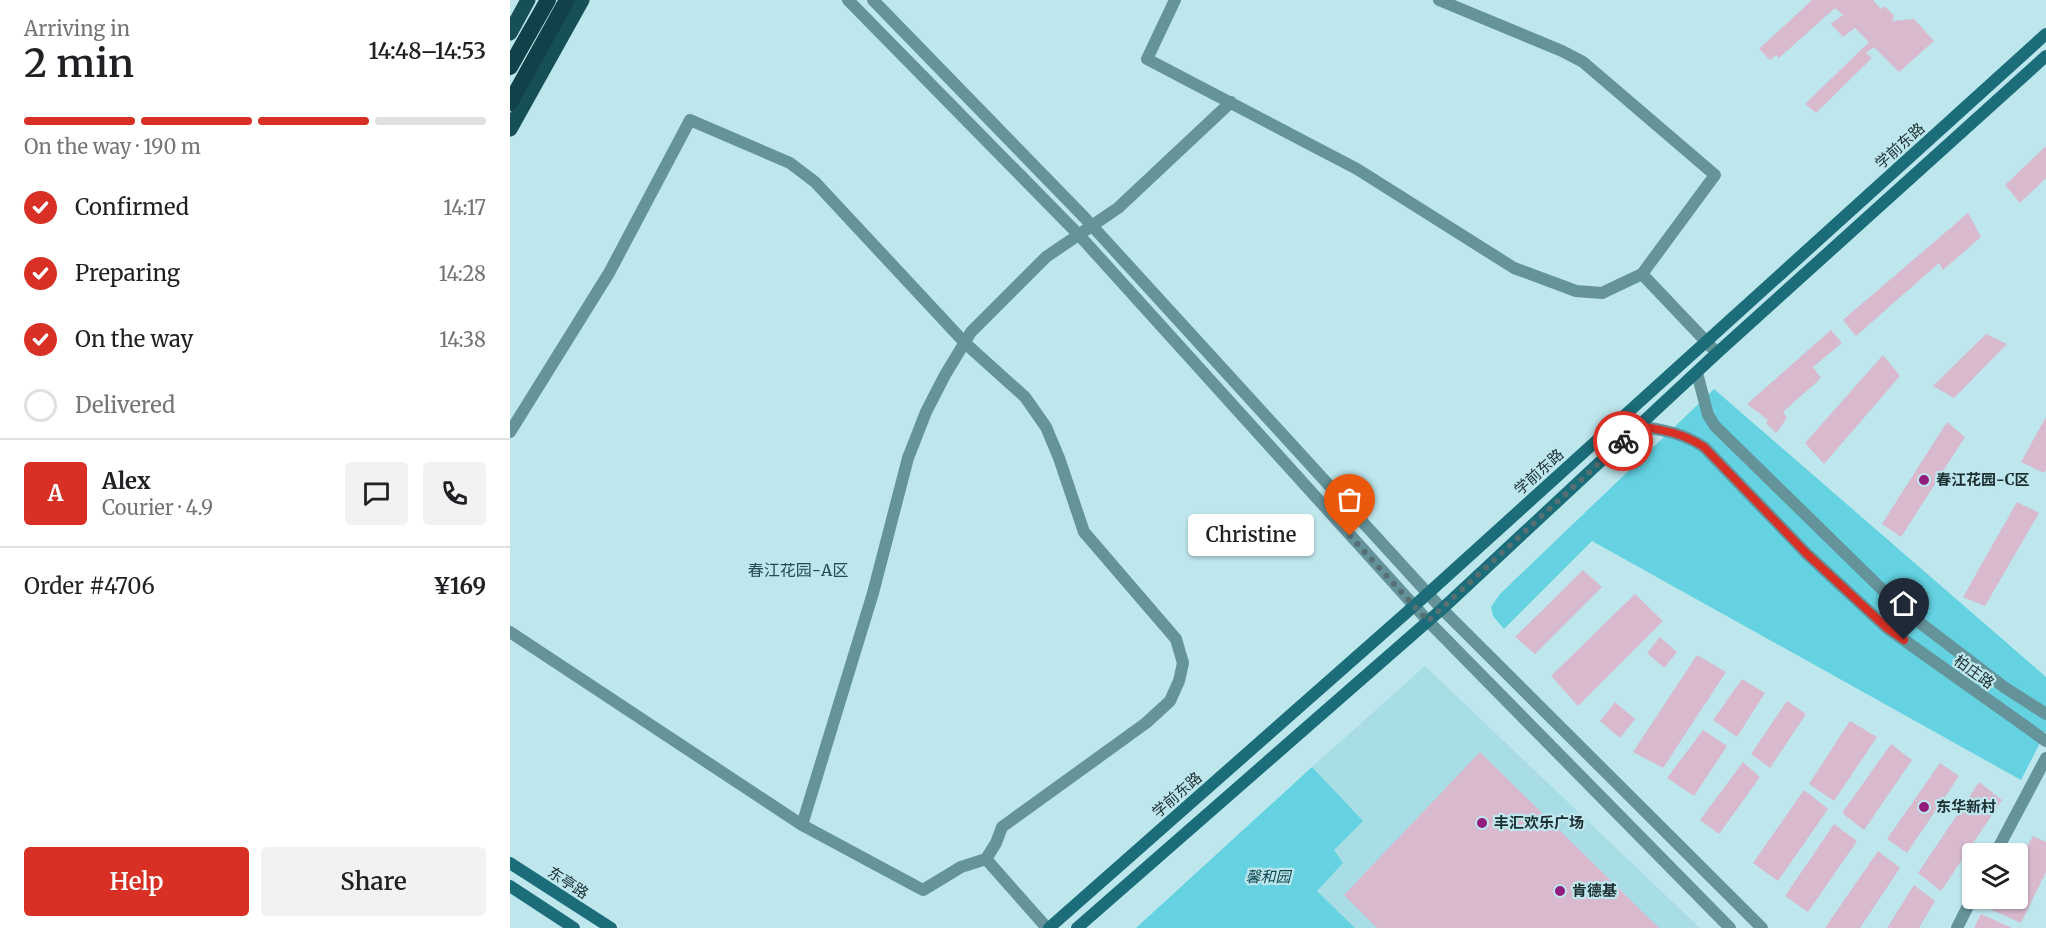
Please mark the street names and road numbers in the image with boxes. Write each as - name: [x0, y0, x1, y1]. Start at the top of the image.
- street label: 学前东路: [1871, 118, 1928, 173]
- street label: 学前东路: [1510, 444, 1567, 499]
- street label: 柏庄路: [1951, 651, 1998, 693]
- street label: 学前东路: [1148, 768, 1206, 821]
- street label: 东亭路: [544, 862, 592, 903]

